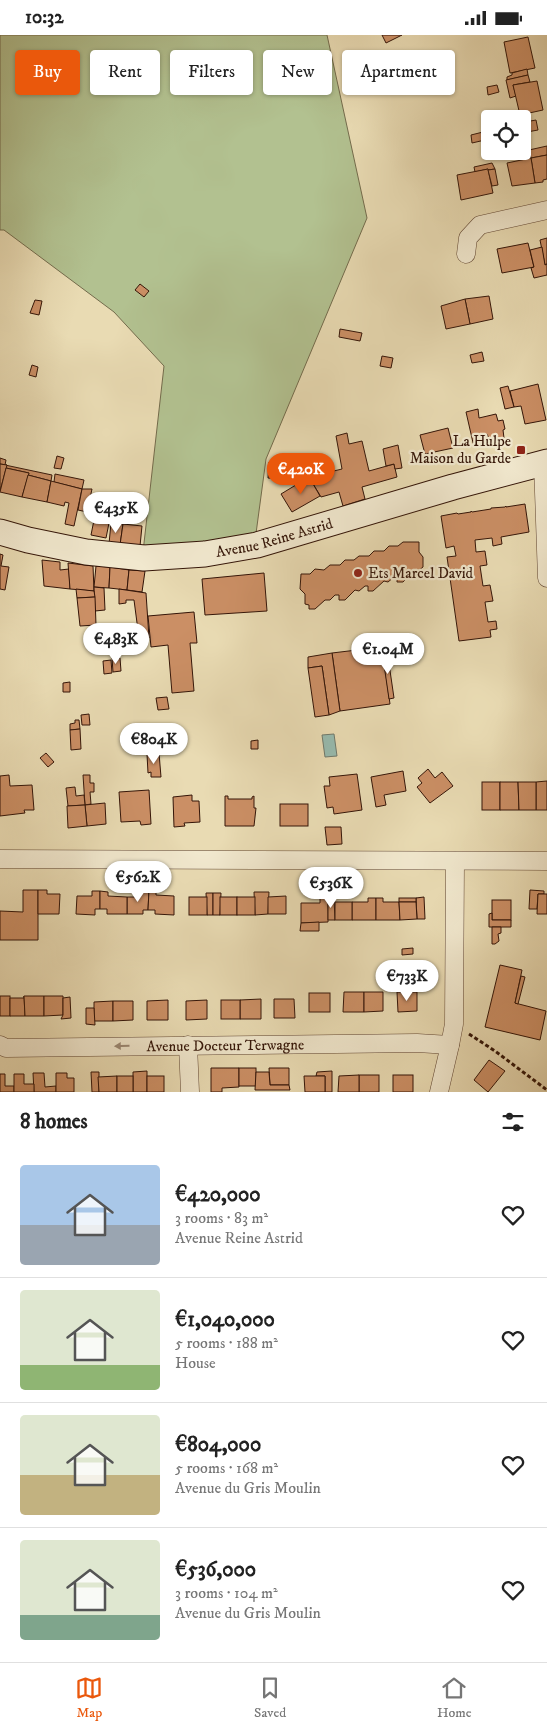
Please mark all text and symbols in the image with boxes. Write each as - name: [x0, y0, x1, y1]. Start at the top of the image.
- text: 10:32: [25, 6, 64, 29]
- chip: Buy: [15, 50, 80, 95]
- chip: Rent: [90, 50, 160, 95]
- chip: Filters: [170, 50, 253, 95]
- chip: New: [263, 50, 332, 95]
- chip: Apartment: [342, 50, 455, 95]
- map controls: [481, 110, 531, 160]
- button: locate: [481, 110, 531, 160]
- place label: La Hulpe Maison du Garde: [410, 432, 511, 468]
- marker: La Hulpe Maison du Garde: [515, 444, 527, 456]
- pin: €420K: [266, 453, 336, 495]
- text: €420K: [278, 459, 324, 479]
- pin: €435K: [81, 491, 151, 534]
- text: €435K: [94, 498, 138, 518]
- street label: Avenue Reine Astrid: [214, 514, 336, 562]
- place label: Ets Marcel David: [368, 564, 474, 583]
- marker: Ets Marcel David: [352, 567, 364, 579]
- pin: €483K: [81, 623, 151, 665]
- text: €483K: [94, 629, 138, 649]
- pin: €1.04M: [347, 633, 429, 675]
- text: €1.04M: [362, 639, 414, 659]
- pin: €804K: [119, 723, 189, 765]
- text: €804K: [131, 729, 177, 749]
- pin: €562K: [103, 861, 173, 903]
- text: €562K: [116, 867, 160, 887]
- pin: €536K: [296, 867, 366, 909]
- text: €536K: [310, 873, 352, 893]
- pin: €733K: [372, 959, 442, 1002]
- text: €733K: [387, 966, 427, 986]
- street label: Avenue Docteur Terwagne: [146, 1035, 304, 1056]
- one-way arrow: [114, 1042, 130, 1050]
- icon: filters: [499, 1108, 527, 1136]
- text: 8 homes: [20, 1109, 88, 1135]
- text: €420,000: [175, 1182, 261, 1208]
- icon: home: [60, 1185, 120, 1245]
- icon: heart: [499, 1201, 527, 1229]
- text: 3 rooms · 83 m²: [175, 1208, 268, 1228]
- text: Avenue Reine Astrid: [175, 1228, 303, 1248]
- text: €1,040,000: [175, 1307, 275, 1333]
- icon: home: [60, 1310, 120, 1370]
- icon: heart: [499, 1326, 527, 1354]
- text: 5 rooms · 188 m²: [175, 1333, 278, 1353]
- text: House: [175, 1353, 216, 1373]
- text: €804,000: [175, 1432, 261, 1458]
- icon: home: [60, 1435, 120, 1495]
- icon: heart: [499, 1451, 527, 1479]
- text: 5 rooms · 168 m²: [175, 1458, 278, 1478]
- text: Avenue du Gris Moulin: [175, 1478, 321, 1498]
- text: €536,000: [175, 1557, 256, 1583]
- icon: home: [60, 1560, 120, 1620]
- icon: heart: [499, 1576, 527, 1604]
- text: 3 rooms · 104 m²: [175, 1583, 278, 1603]
- text: Avenue du Gris Moulin: [175, 1603, 321, 1623]
- tab: Map: [75, 1674, 103, 1722]
- tab: Saved: [254, 1674, 286, 1722]
- tab: Home: [437, 1674, 472, 1722]

